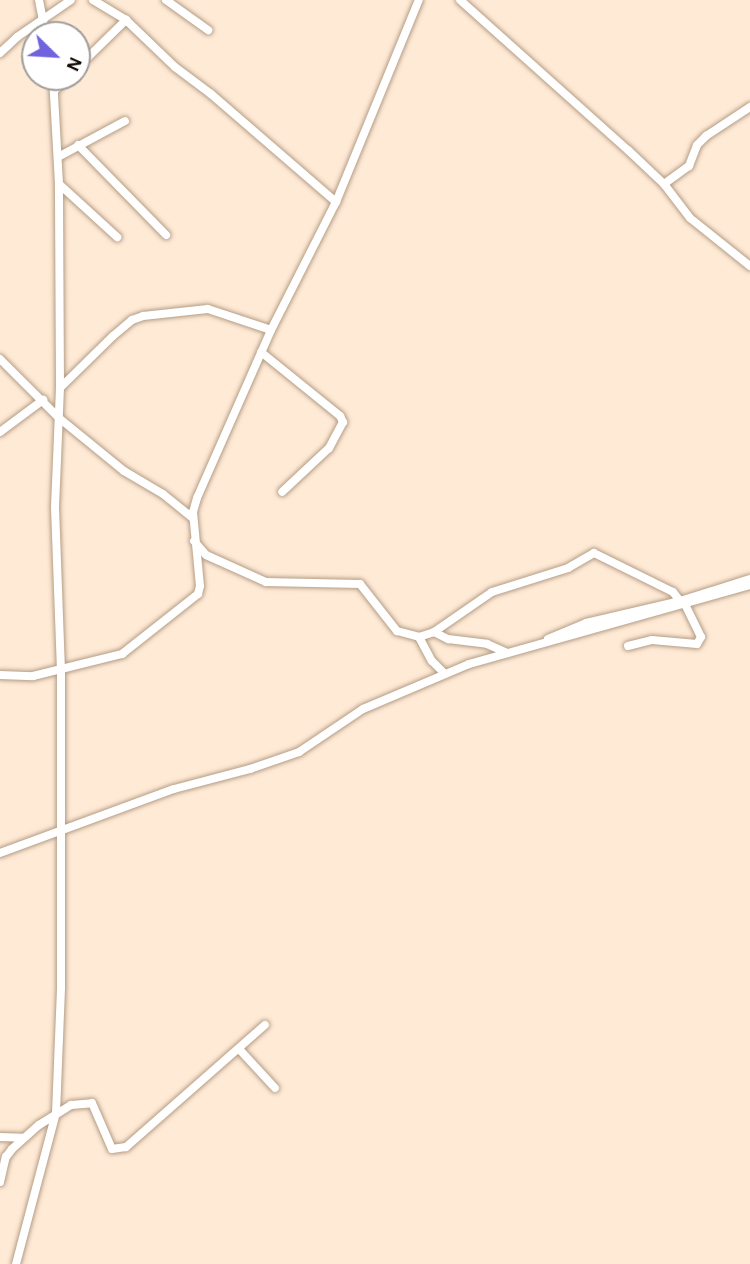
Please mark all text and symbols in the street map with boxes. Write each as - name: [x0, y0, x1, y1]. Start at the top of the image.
- north arrow: [21, 21, 91, 91]
- text: N: [62, 54, 85, 74]

